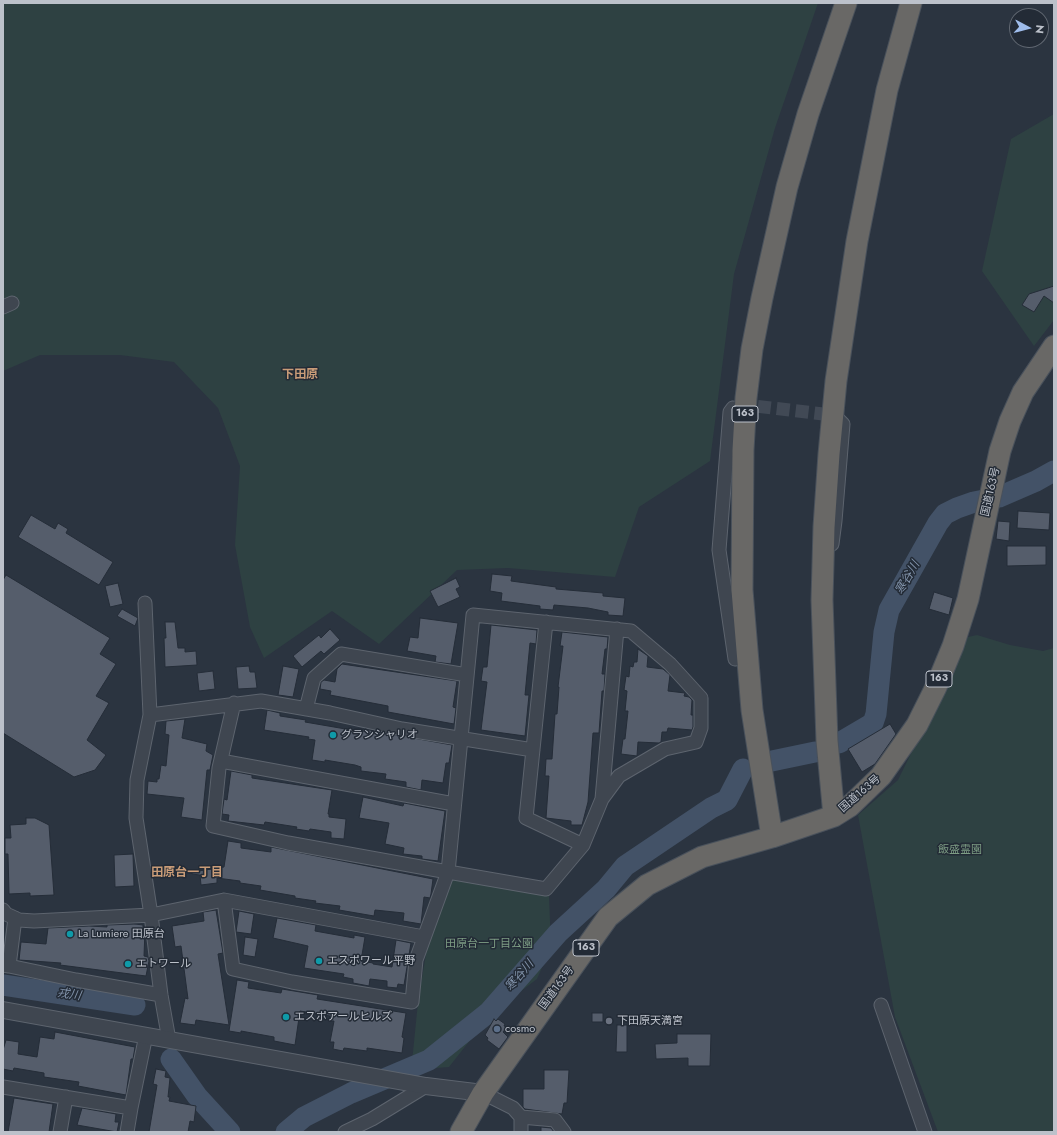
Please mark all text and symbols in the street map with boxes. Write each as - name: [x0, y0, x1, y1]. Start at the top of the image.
- north arrow: [1009, 8, 1049, 48]
- text: N: [1031, 24, 1048, 35]
- district label: 下田原: [282, 368, 318, 382]
- road number: 163: [732, 406, 758, 422]
- street label: 国道163号: [979, 466, 1003, 518]
- water label: 寒谷川: [893, 559, 923, 597]
- road number: 163: [926, 671, 952, 687]
- place label: グランシャリオ: [341, 728, 418, 742]
- marker: グランシャリオ: [328, 730, 338, 740]
- street label: 国道163号: [837, 773, 883, 815]
- park label: 飯盛霊園: [938, 843, 982, 857]
- district label: 田原台一丁目: [151, 866, 223, 880]
- place label: La Lumiere 田原台: [78, 927, 165, 941]
- marker: La Lumiere 田原台: [65, 929, 75, 939]
- park label: 田原台一丁目公園: [445, 937, 533, 951]
- road number: 163: [573, 940, 599, 956]
- place label: エスポワール平野: [327, 954, 415, 968]
- marker: エスポワール平野: [314, 956, 324, 966]
- place label: エトワール: [136, 957, 191, 971]
- water label: 寒谷川: [503, 958, 537, 994]
- marker: エトワール: [123, 959, 133, 969]
- street label: 国道163号: [537, 964, 577, 1012]
- water label: 戎川: [56, 986, 82, 1004]
- place label: エスポアールヒルズ: [294, 1010, 392, 1024]
- marker: エスポアールヒルズ: [281, 1012, 291, 1022]
- place label: 下田原天満宮: [617, 1014, 683, 1028]
- marker: 下田原天満宮: [604, 1016, 614, 1026]
- place label: cosmo: [505, 1022, 535, 1036]
- marker: cosmo: [492, 1024, 502, 1034]

